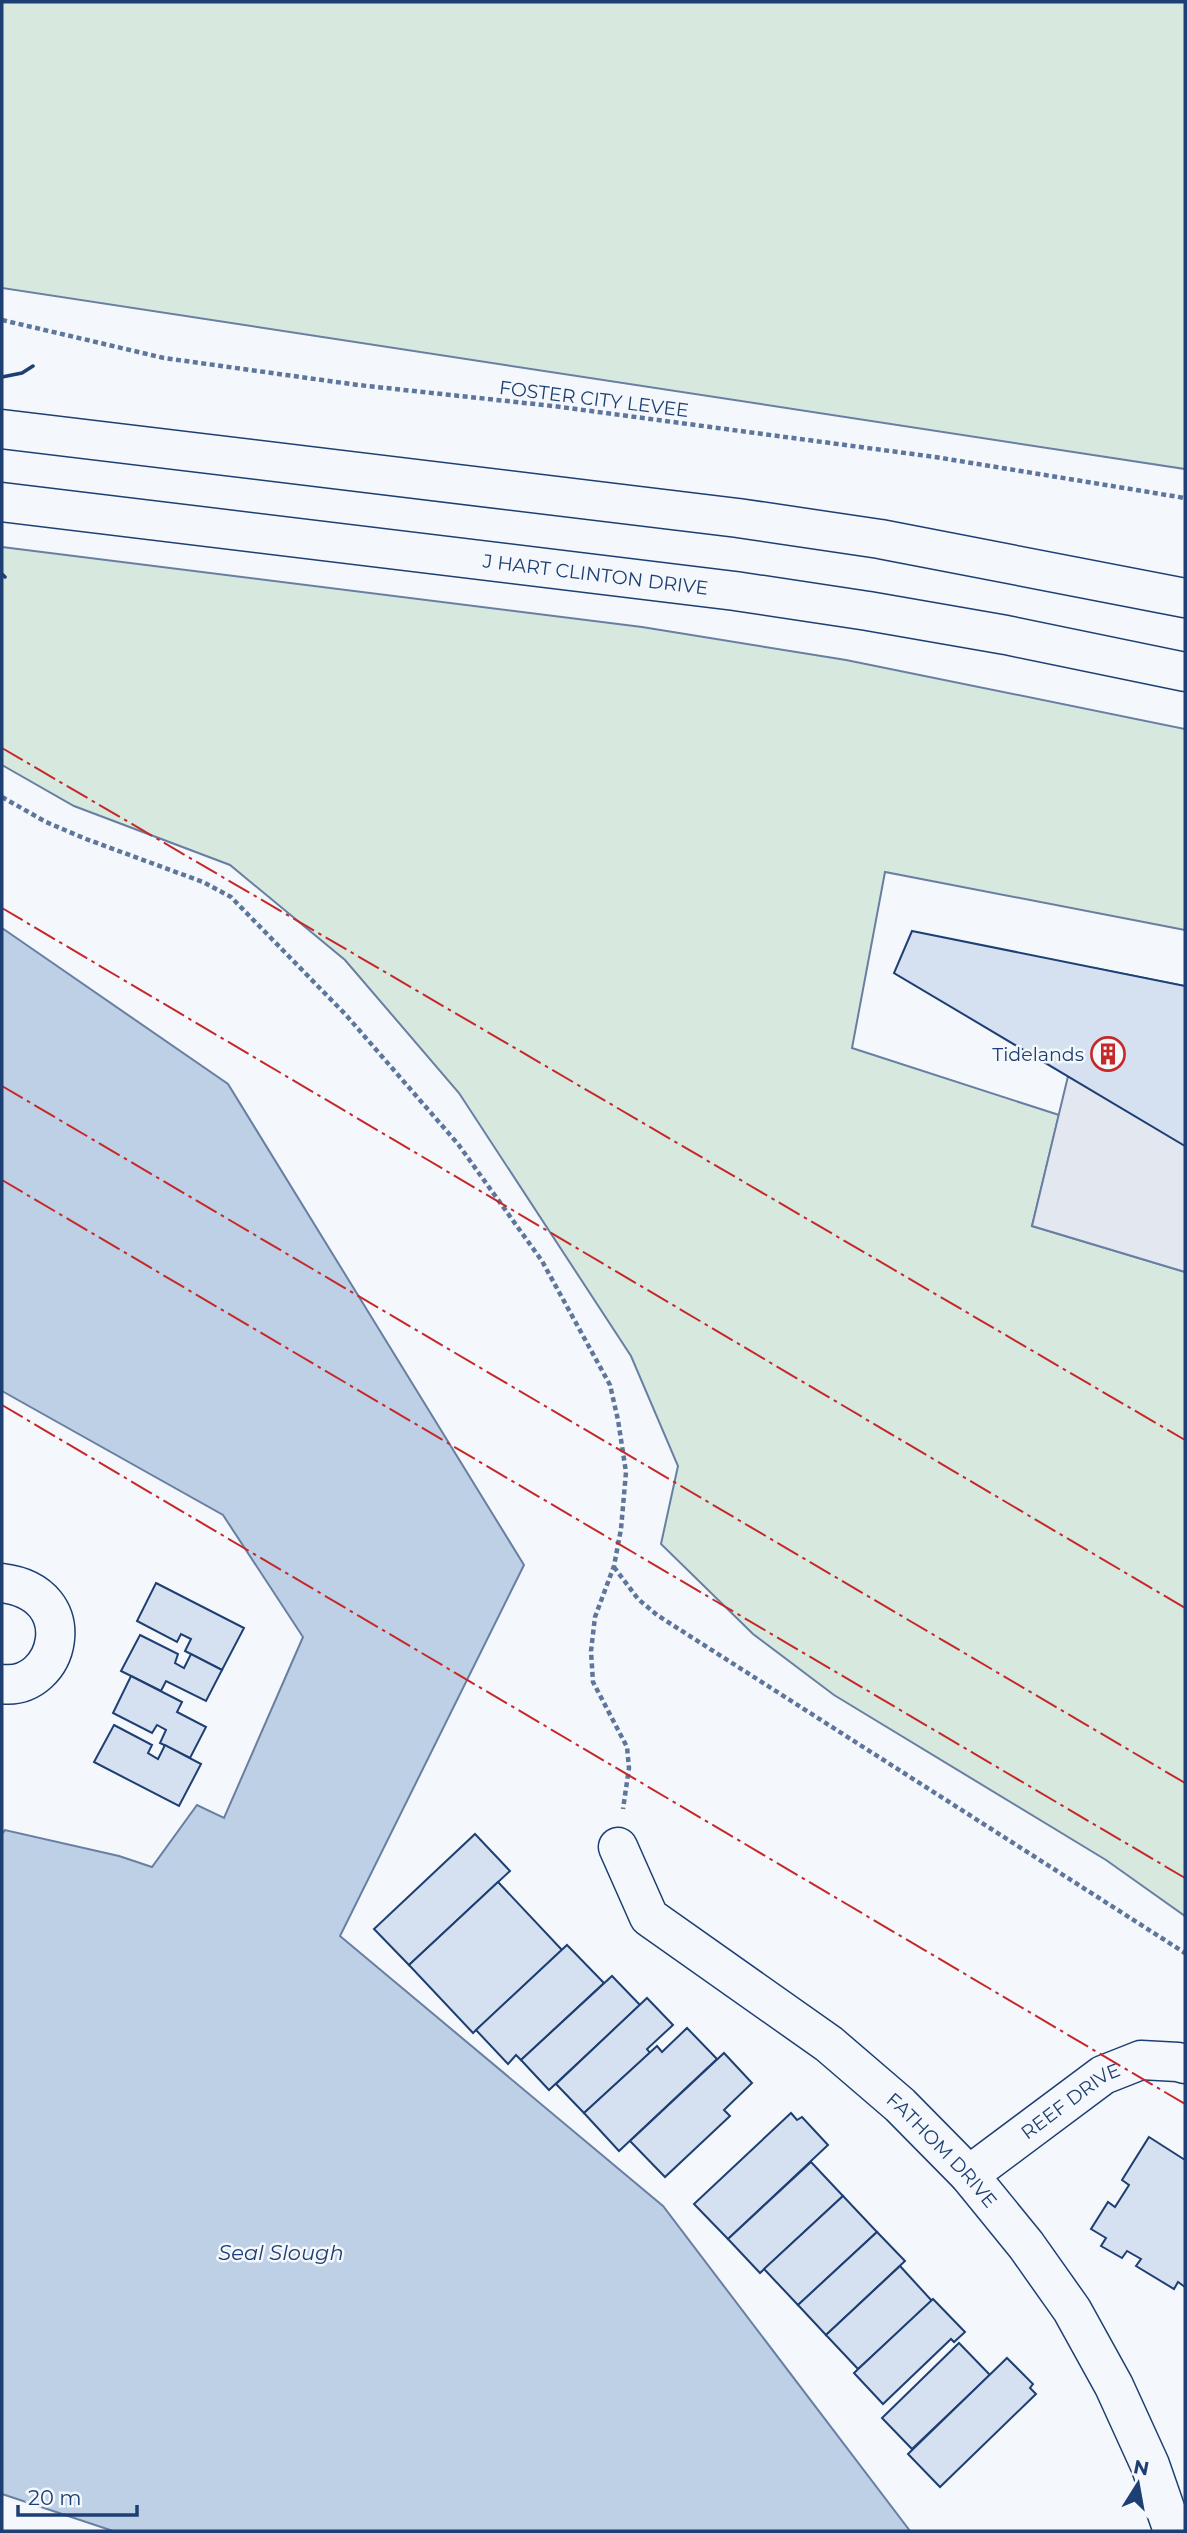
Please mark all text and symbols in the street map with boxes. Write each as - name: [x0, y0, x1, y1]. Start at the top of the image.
- street label: FOSTER CITY LEVEE: [498, 376, 690, 422]
- street label: J HART CLINTON DRIVE: [481, 549, 710, 599]
- building icon: Tidelands: [1089, 1035, 1127, 1073]
- place label: Tidelands: [992, 1043, 1084, 1066]
- street label: REEF DRIVE: [1016, 2058, 1123, 2144]
- street label: FATHOM DRIVE: [882, 2087, 1002, 2212]
- water label: Seal Slough: [218, 2240, 344, 2265]
- north arrow: [1103, 2449, 1173, 2519]
- text: N: [1131, 2455, 1151, 2481]
- scale bar: [18, 2474, 136, 2518]
- text: 20 m: [28, 2485, 82, 2510]

